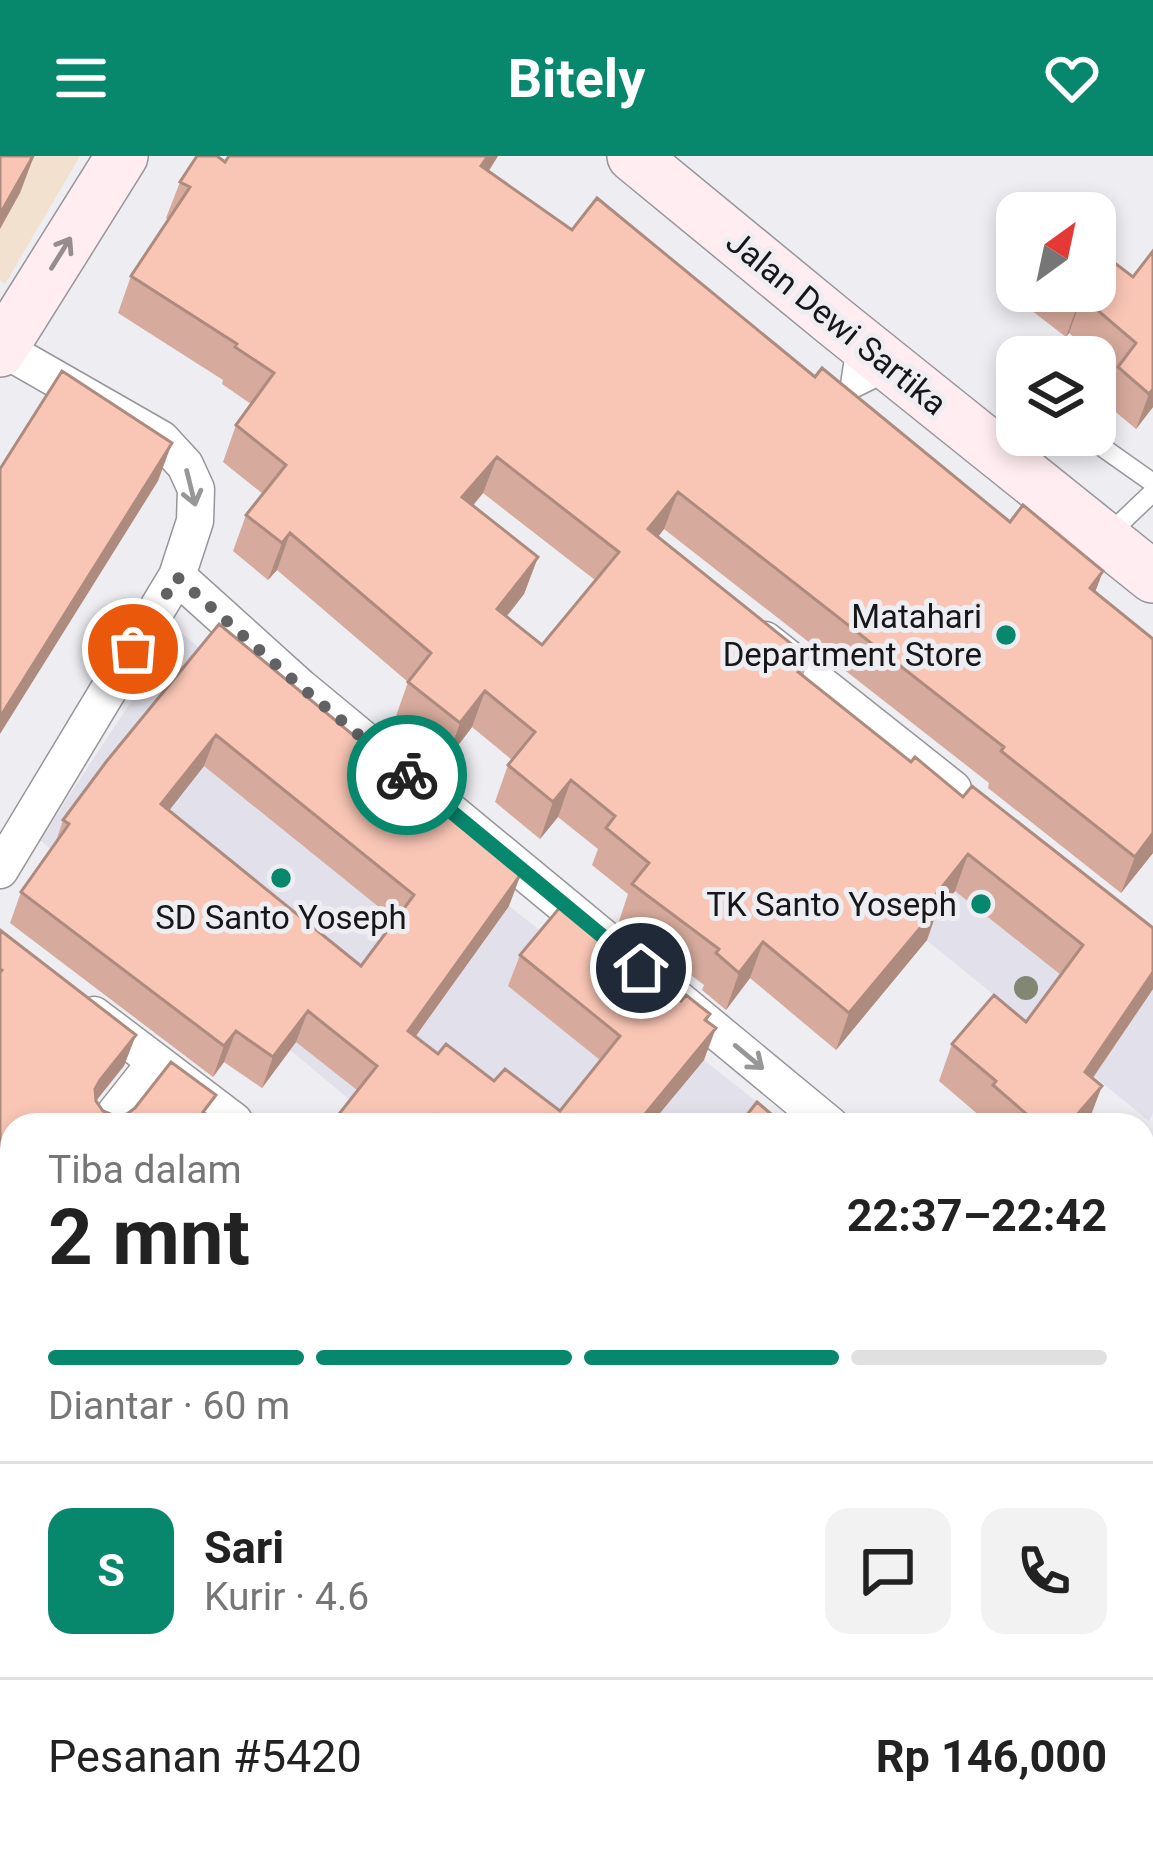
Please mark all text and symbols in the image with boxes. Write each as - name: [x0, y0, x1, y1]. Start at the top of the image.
- icon: menu: [48, 45, 114, 111]
- icon: heart: [1039, 45, 1105, 111]
- text: Bitely: [508, 47, 645, 110]
- north arrow: [996, 192, 1116, 312]
- map controls: [996, 192, 1116, 456]
- street label: Jalan Dewi Sartika: [719, 222, 955, 423]
- one-way arrow: [49, 237, 73, 271]
- button: layers: [996, 336, 1116, 456]
- one-way arrow: [181, 468, 203, 506]
- place label: Matahari Department Store: [723, 597, 982, 674]
- pin: [82, 598, 184, 700]
- icon: bag: [100, 616, 166, 682]
- marker: Matahari Department Store: [993, 622, 1019, 648]
- courier: [347, 715, 467, 835]
- icon: bike: [374, 742, 440, 808]
- marker: SD Santo Yoseph: [268, 865, 294, 891]
- place label: TK Santo Yoseph: [706, 885, 957, 924]
- marker: TK Santo Yoseph: [968, 891, 994, 917]
- place label: SD Santo Yoseph: [155, 898, 407, 937]
- pin: [590, 917, 692, 1019]
- icon: home: [608, 935, 674, 1001]
- one-way arrow: [732, 1043, 764, 1070]
- text: Tiba dalam: [48, 1147, 242, 1193]
- text: 22:37–22:42: [847, 1189, 1107, 1242]
- text: 2 mnt: [48, 1192, 250, 1283]
- text: Diantar · 60 m: [48, 1383, 290, 1429]
- button: chat: [825, 1508, 951, 1634]
- button: phone: [981, 1508, 1107, 1634]
- text: Sari: [204, 1521, 284, 1574]
- text: S: [97, 1544, 125, 1597]
- text: Kurir · 4.6: [204, 1574, 369, 1620]
- text: Pesanan #5420: [48, 1730, 362, 1783]
- text: Rp 146,000: [876, 1730, 1107, 1783]

